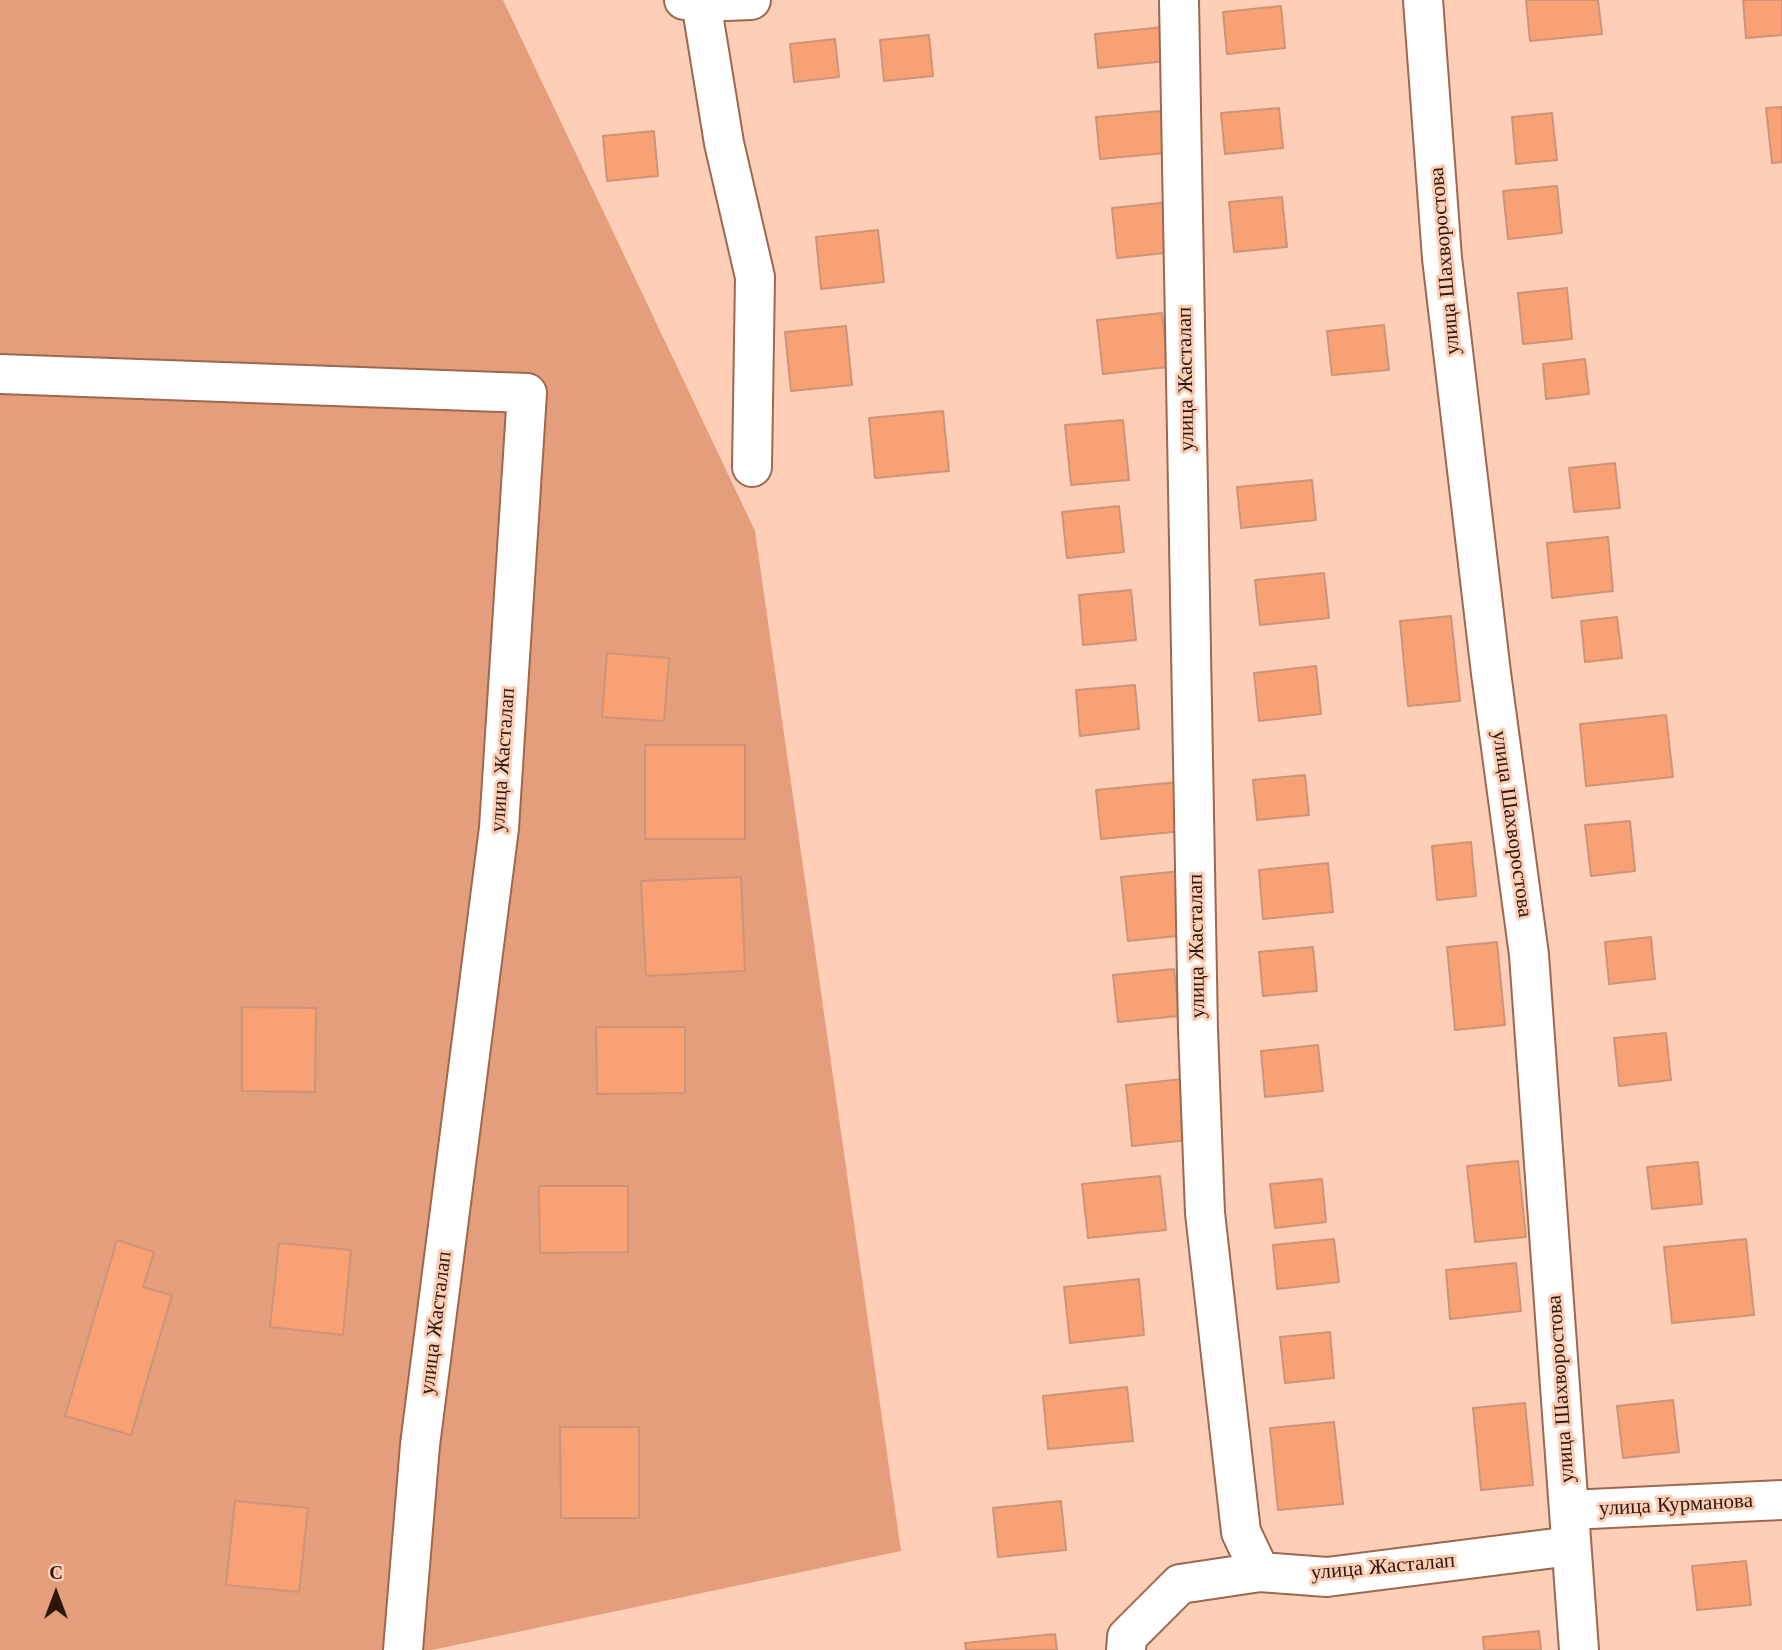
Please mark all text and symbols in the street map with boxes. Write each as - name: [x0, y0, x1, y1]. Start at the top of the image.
- street label: улица Шахворостова: [1424, 166, 1466, 356]
- street label: улица Жасталап: [1172, 307, 1200, 451]
- street label: улица Жасталап: [485, 687, 521, 833]
- street label: улица Шахворостова: [1486, 729, 1538, 919]
- street label: улица Жасталап: [1183, 874, 1211, 1018]
- street label: улица Жасталап: [415, 1250, 457, 1396]
- street label: улица Шахворостова: [1542, 1294, 1580, 1484]
- street label: улица Курманова: [1598, 1488, 1754, 1522]
- street label: улица Жасталап: [1310, 1548, 1456, 1586]
- north arrow: [21, 1559, 91, 1629]
- text: С: [49, 1561, 63, 1584]

